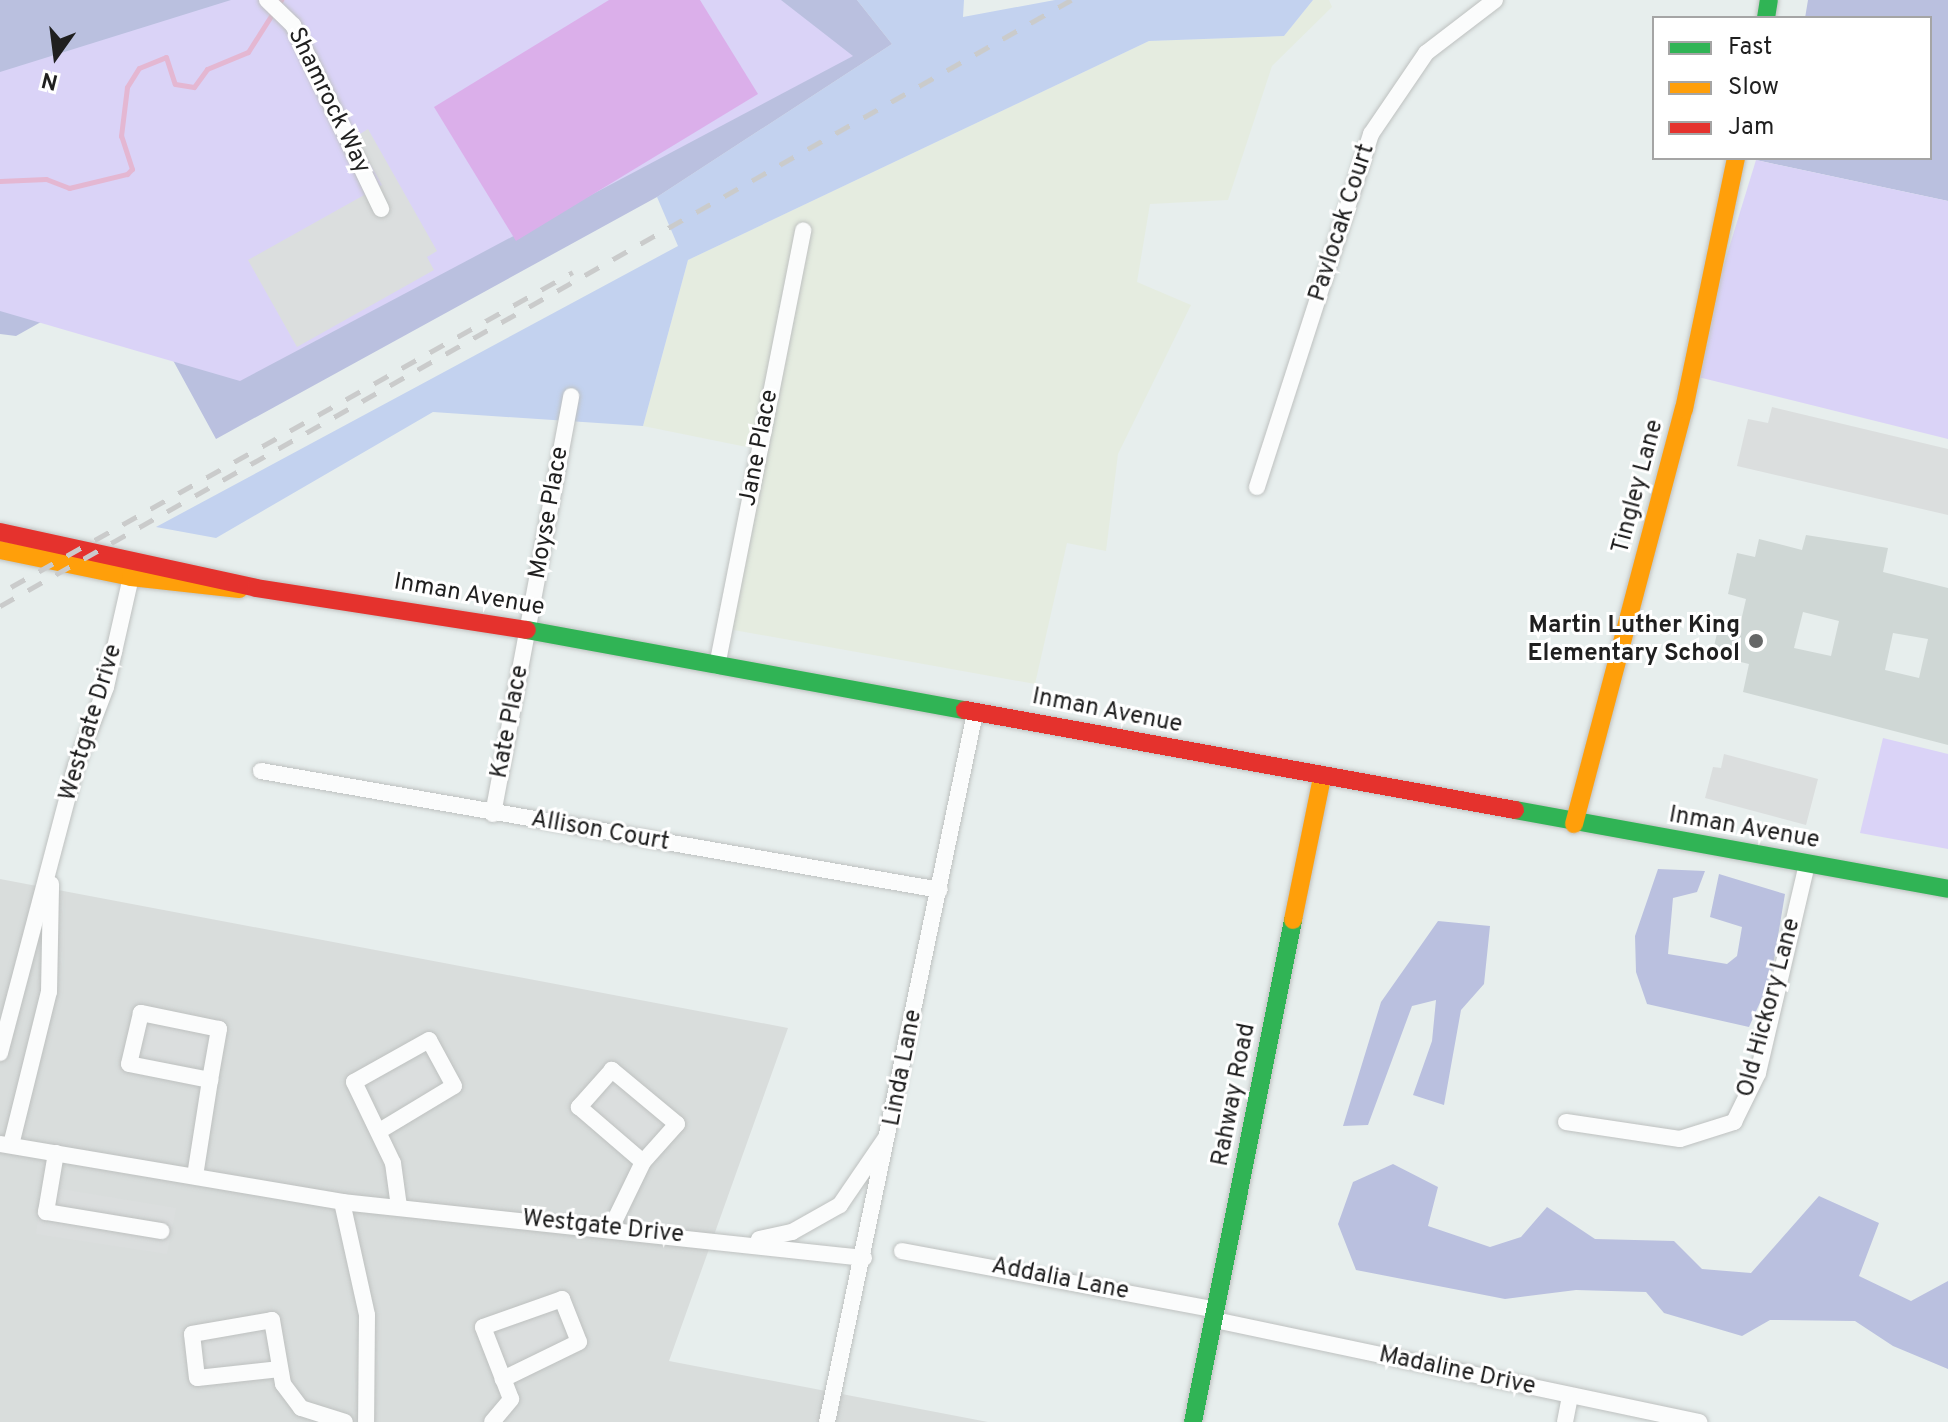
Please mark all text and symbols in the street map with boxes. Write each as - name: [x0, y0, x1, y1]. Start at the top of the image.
- north arrow: [16, 16, 96, 96]
- legend: [1652, 16, 1932, 160]
- street label: Shamrock Way: [280, 23, 376, 179]
- text: Fast: [1728, 33, 1772, 63]
- text: N: [39, 65, 61, 95]
- text: Slow: [1728, 73, 1779, 103]
- text: Jam: [1728, 113, 1774, 143]
- street label: Pavlocak Court: [1304, 141, 1382, 305]
- street label: Jane Place: [735, 387, 785, 509]
- street label: Tingley Lane: [1607, 417, 1671, 557]
- street label: Moyse Place: [524, 445, 576, 581]
- street label: Inman Avenue: [391, 569, 547, 623]
- place label: Martin Luther King Elementary School: [1528, 613, 1740, 669]
- marker: Martin Luther King Elementary School: [1747, 632, 1765, 650]
- street label: Westgate Drive: [54, 641, 130, 805]
- street label: Kate Place: [486, 663, 536, 781]
- street label: Inman Avenue: [1029, 683, 1185, 741]
- street label: Inman Avenue: [1666, 802, 1822, 856]
- street label: Allison Court: [529, 806, 671, 858]
- street label: Old Hickory Lane: [1732, 915, 1808, 1101]
- street label: Linda Lane: [879, 1007, 929, 1129]
- street label: Rahway Road: [1207, 1021, 1263, 1169]
- street label: Westgate Drive: [521, 1205, 685, 1251]
- street label: Addalia Lane: [989, 1253, 1131, 1307]
- street label: Madaline Drive: [1376, 1341, 1538, 1403]

